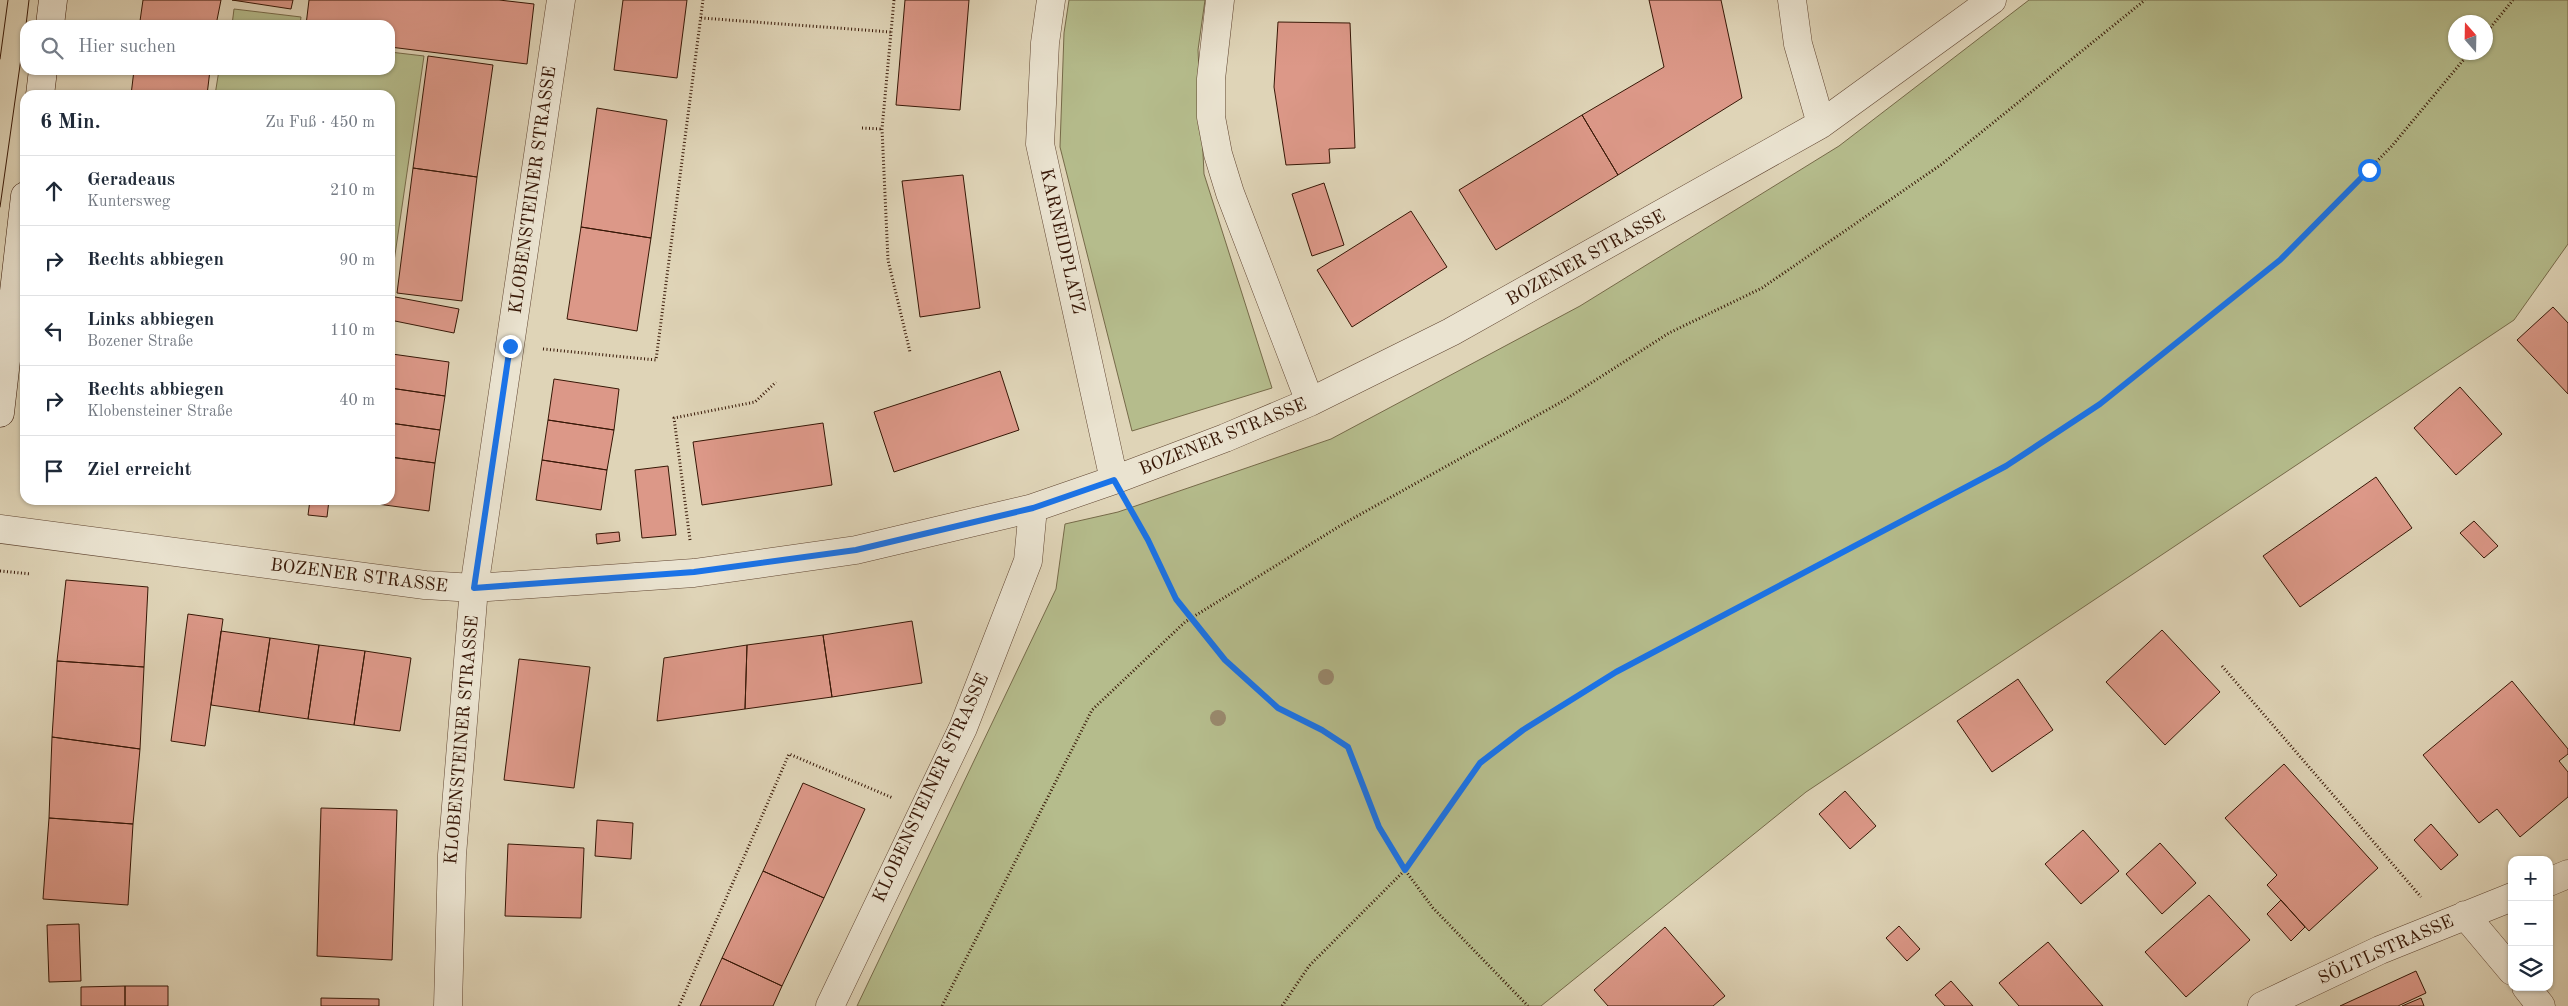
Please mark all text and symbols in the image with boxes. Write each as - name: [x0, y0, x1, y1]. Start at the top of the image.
- north arrow: [2448, 15, 2493, 60]
- search box: [20, 20, 395, 75]
- icon: search: [38, 34, 66, 62]
- text: Hier suchen: [78, 38, 176, 57]
- street label: KLOBENSTEINER STRASSE: [507, 65, 559, 315]
- text: 6 Min.: [40, 112, 101, 133]
- text: Zu Fuß · 450 m: [265, 115, 375, 131]
- route start: [2358, 159, 2381, 182]
- street label: KARNEIDPLATZ: [1037, 167, 1087, 315]
- text: Geradeaus: [87, 171, 175, 190]
- icon: ahead: [40, 177, 68, 205]
- text: 210 m: [330, 183, 375, 199]
- text: Kuntersweg: [87, 194, 170, 210]
- street label: BOZENER STRASSE: [1503, 207, 1669, 309]
- icon: right: [40, 247, 68, 275]
- text: Rechts abbiegen: [87, 251, 224, 270]
- text: 90 m: [339, 253, 375, 269]
- text: Links abbiegen: [87, 311, 214, 330]
- icon: left: [40, 317, 68, 345]
- text: 110 m: [330, 323, 375, 339]
- text: Bozener Straße: [87, 334, 193, 350]
- route end: [499, 335, 522, 358]
- text: Rechts abbiegen: [87, 381, 224, 400]
- icon: right: [40, 387, 68, 415]
- text: 40 m: [339, 393, 375, 409]
- street label: BOZENER STRASSE: [1137, 395, 1309, 479]
- text: Klobensteiner Straße: [87, 404, 233, 420]
- icon: arrive: [40, 457, 68, 485]
- text: Ziel erreicht: [87, 461, 192, 480]
- street label: BOZENER STRASSE: [269, 556, 449, 596]
- street label: KLOBENSTEINER STRASSE: [442, 615, 482, 865]
- street label: KLOBENSTEINER STRASSE: [870, 671, 992, 905]
- map controls: [2508, 856, 2553, 991]
- button: +: [2508, 856, 2553, 901]
- button: −: [2508, 901, 2553, 946]
- street label: SÖLTLSTRASSE: [2314, 908, 2456, 988]
- button: layers: [2508, 946, 2553, 991]

